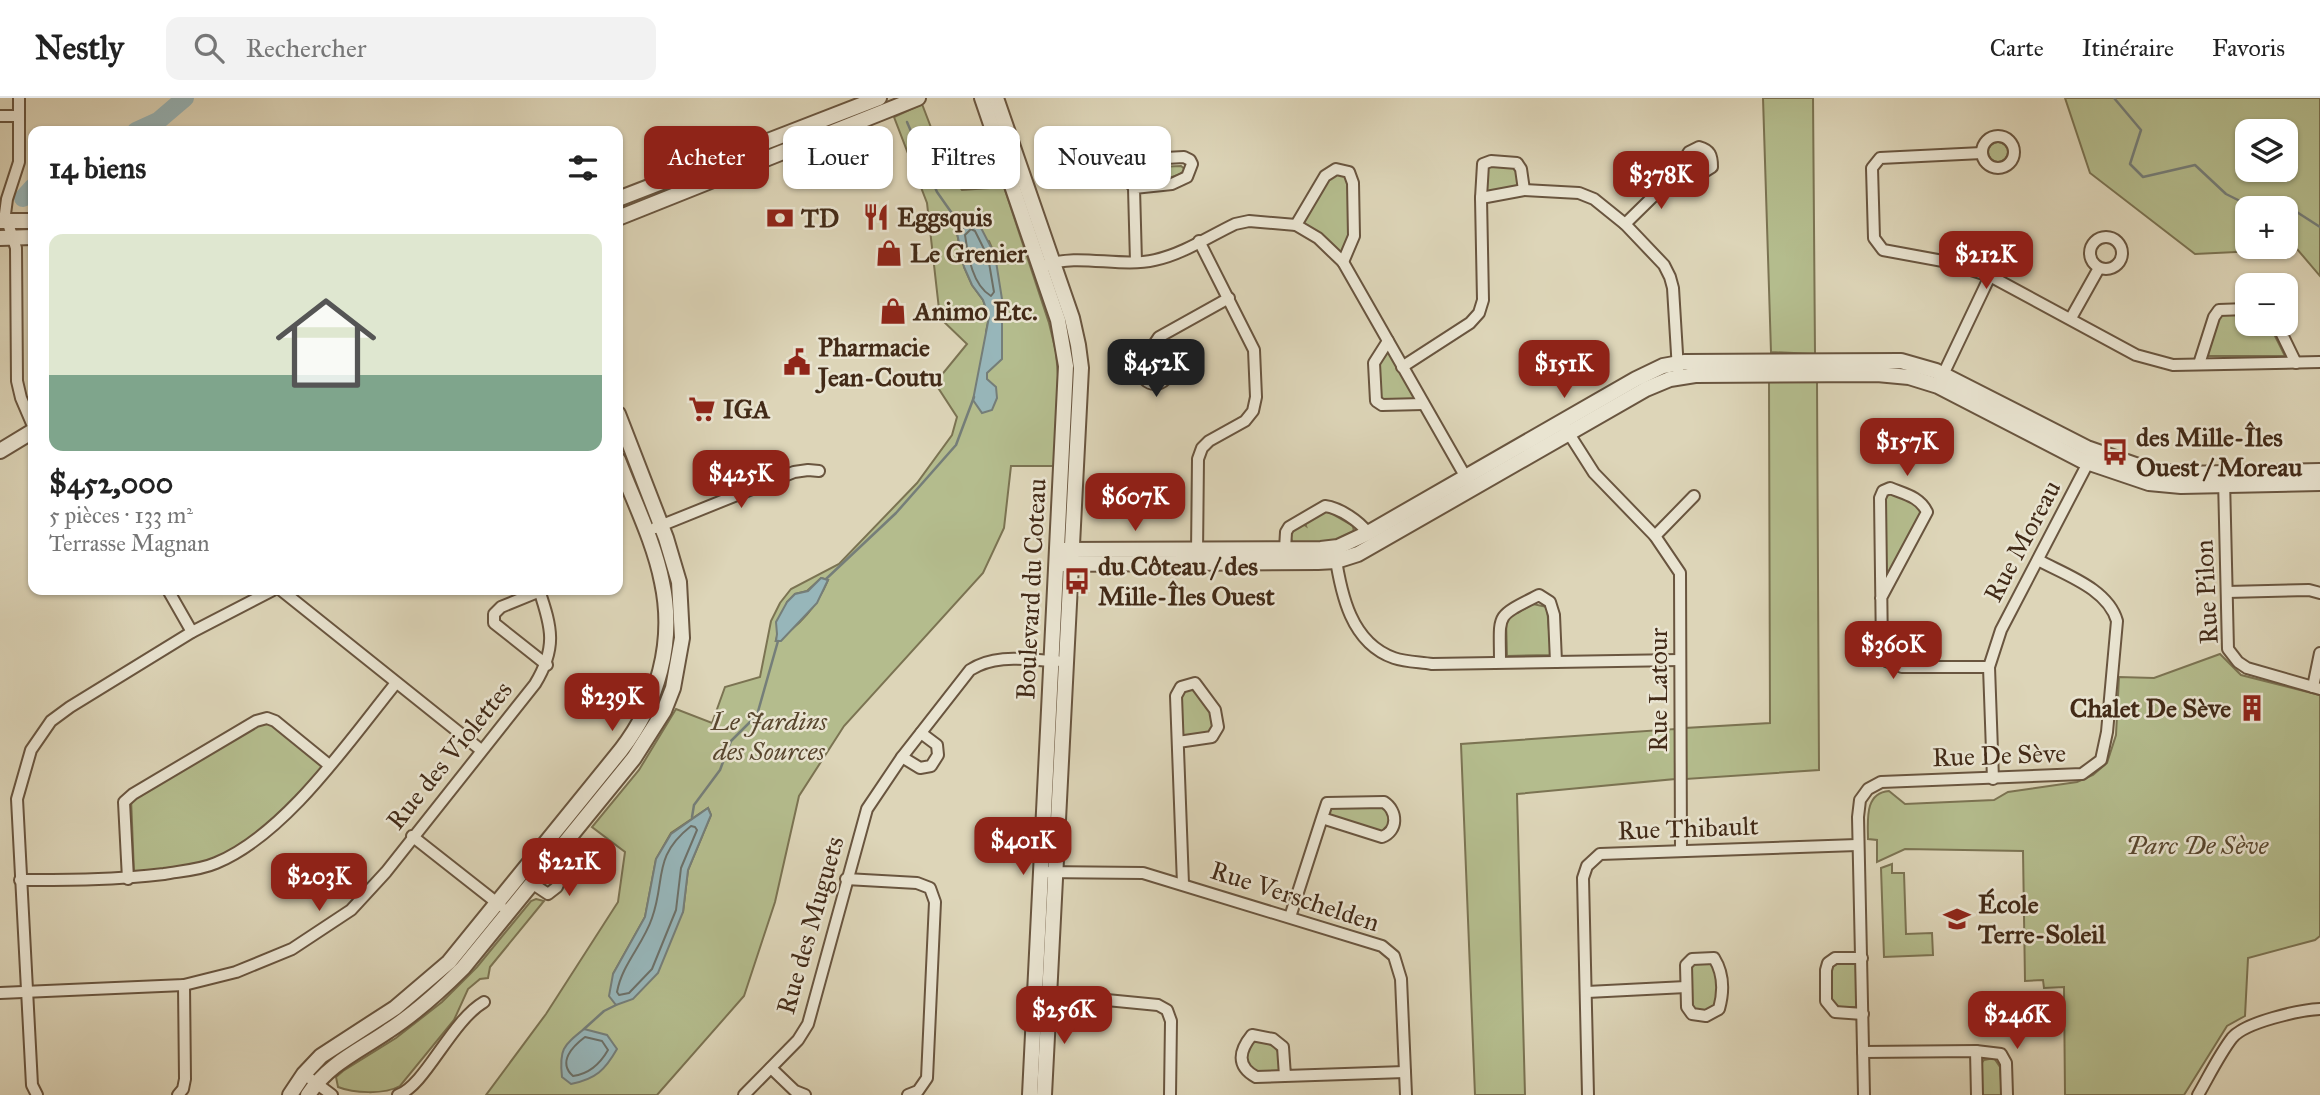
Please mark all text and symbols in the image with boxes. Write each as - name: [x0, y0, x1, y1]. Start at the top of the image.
- search box: [166, 17, 656, 80]
- text: Nestly: [35, 28, 124, 68]
- icon: search: [190, 29, 228, 67]
- text: Rechercher: [246, 32, 367, 64]
- text: Carte: [1990, 33, 2044, 63]
- text: Itinéraire: [2082, 33, 2174, 63]
- text: Favoris: [2212, 33, 2285, 63]
- map controls: [2235, 119, 2298, 336]
- button: layers: [2235, 119, 2298, 182]
- chip: Acheter: [644, 126, 769, 189]
- chip: Louer: [783, 126, 893, 189]
- chip: Filtres: [907, 126, 1020, 189]
- chip: Nouveau: [1034, 126, 1171, 189]
- icon: filters: [564, 149, 602, 187]
- text: 14 biens: [49, 150, 146, 186]
- pin: $378K: [1612, 152, 1710, 211]
- text: $378K: [1629, 160, 1693, 188]
- button: +: [2235, 196, 2298, 259]
- place label: Eggsquis: [897, 201, 993, 234]
- place label: TD: [800, 202, 839, 234]
- restaurant icon: Eggsquis: [861, 202, 891, 232]
- bank icon: TD: [765, 203, 795, 233]
- pin: $212K: [1937, 232, 2035, 291]
- place label: Le Grenier: [910, 237, 1028, 269]
- shop icon: Le Grenier: [874, 238, 904, 268]
- text: $212K: [1955, 240, 2017, 268]
- button: −: [2235, 273, 2298, 336]
- icon: home: [263, 280, 389, 406]
- place label: Animo Etc.: [912, 295, 1038, 327]
- shop icon: Animo Etc.: [878, 296, 908, 326]
- place label: Pharmacie Jean-Coutu: [815, 331, 943, 394]
- pin: $452K: [1107, 340, 1205, 399]
- pin: $151K: [1515, 341, 1613, 400]
- public building icon: Pharmacie Jean-Coutu: [782, 347, 812, 377]
- text: $452K: [1124, 348, 1188, 376]
- text: $151K: [1535, 349, 1593, 377]
- place label: IGA: [723, 393, 771, 425]
- supermarket icon: IGA: [687, 394, 717, 424]
- pin: $157K: [1858, 418, 1956, 478]
- place label: des Mille-Îles Ouest / Moreau: [2136, 421, 2302, 483]
- text: $157K: [1876, 427, 1938, 455]
- bus stop icon: des Mille-Îles Ouest / Moreau: [2100, 437, 2130, 467]
- pin: $425K: [692, 450, 790, 510]
- text: $425K: [709, 459, 773, 487]
- text: $452,000: [49, 465, 173, 501]
- pin: $607K: [1086, 474, 1184, 533]
- street label: Rue Moreau: [1977, 475, 2067, 607]
- street label: Boulevard du Coteau: [1009, 477, 1053, 701]
- text: $607K: [1101, 482, 1169, 510]
- text: 5 pièces · 133 m²: [49, 501, 193, 529]
- text: Terrasse Magnan: [49, 529, 210, 557]
- street label: Rue Pilon: [2187, 539, 2225, 645]
- place label: du Côteau / des Mille-Îles Ouest: [1098, 550, 1275, 612]
- bus stop icon: du Côteau / des Mille-Îles Ouest: [1062, 566, 1092, 596]
- pin: $360K: [1844, 622, 1942, 681]
- street label: Rue Latour: [1642, 627, 1674, 752]
- text: $360K: [1861, 630, 1925, 658]
- street label: Rue des Violettes: [379, 674, 519, 836]
- pin: $239K: [563, 674, 661, 733]
- text: $239K: [580, 682, 644, 710]
- place label: Chalet De Sève: [2070, 692, 2231, 724]
- building icon: Chalet De Sève: [2237, 693, 2267, 723]
- park label: Le Jardins des Sources: [710, 705, 828, 767]
- street label: Rue De Sève: [1932, 737, 2067, 773]
- street label: Rue Thibault: [1617, 810, 1759, 846]
- pin: $401K: [974, 818, 1072, 877]
- text: $401K: [990, 826, 1056, 854]
- park label: Parc De Sève: [2126, 829, 2270, 861]
- street label: Rue des Muguets: [769, 832, 851, 1018]
- pin: $221K: [520, 838, 618, 898]
- text: $221K: [538, 847, 600, 875]
- pin: $203K: [270, 854, 368, 913]
- street label: Rue Verschelden: [1206, 854, 1384, 938]
- text: $203K: [287, 862, 351, 890]
- place label: École Terre-Soleil: [1977, 888, 2106, 950]
- school or university icon: École Terre-Soleil: [1942, 904, 1972, 934]
- pin: $256K: [1015, 986, 1113, 1046]
- pin: $246K: [1968, 992, 2066, 1051]
- text: $256K: [1032, 995, 1096, 1023]
- text: $246K: [1984, 1000, 2050, 1028]

